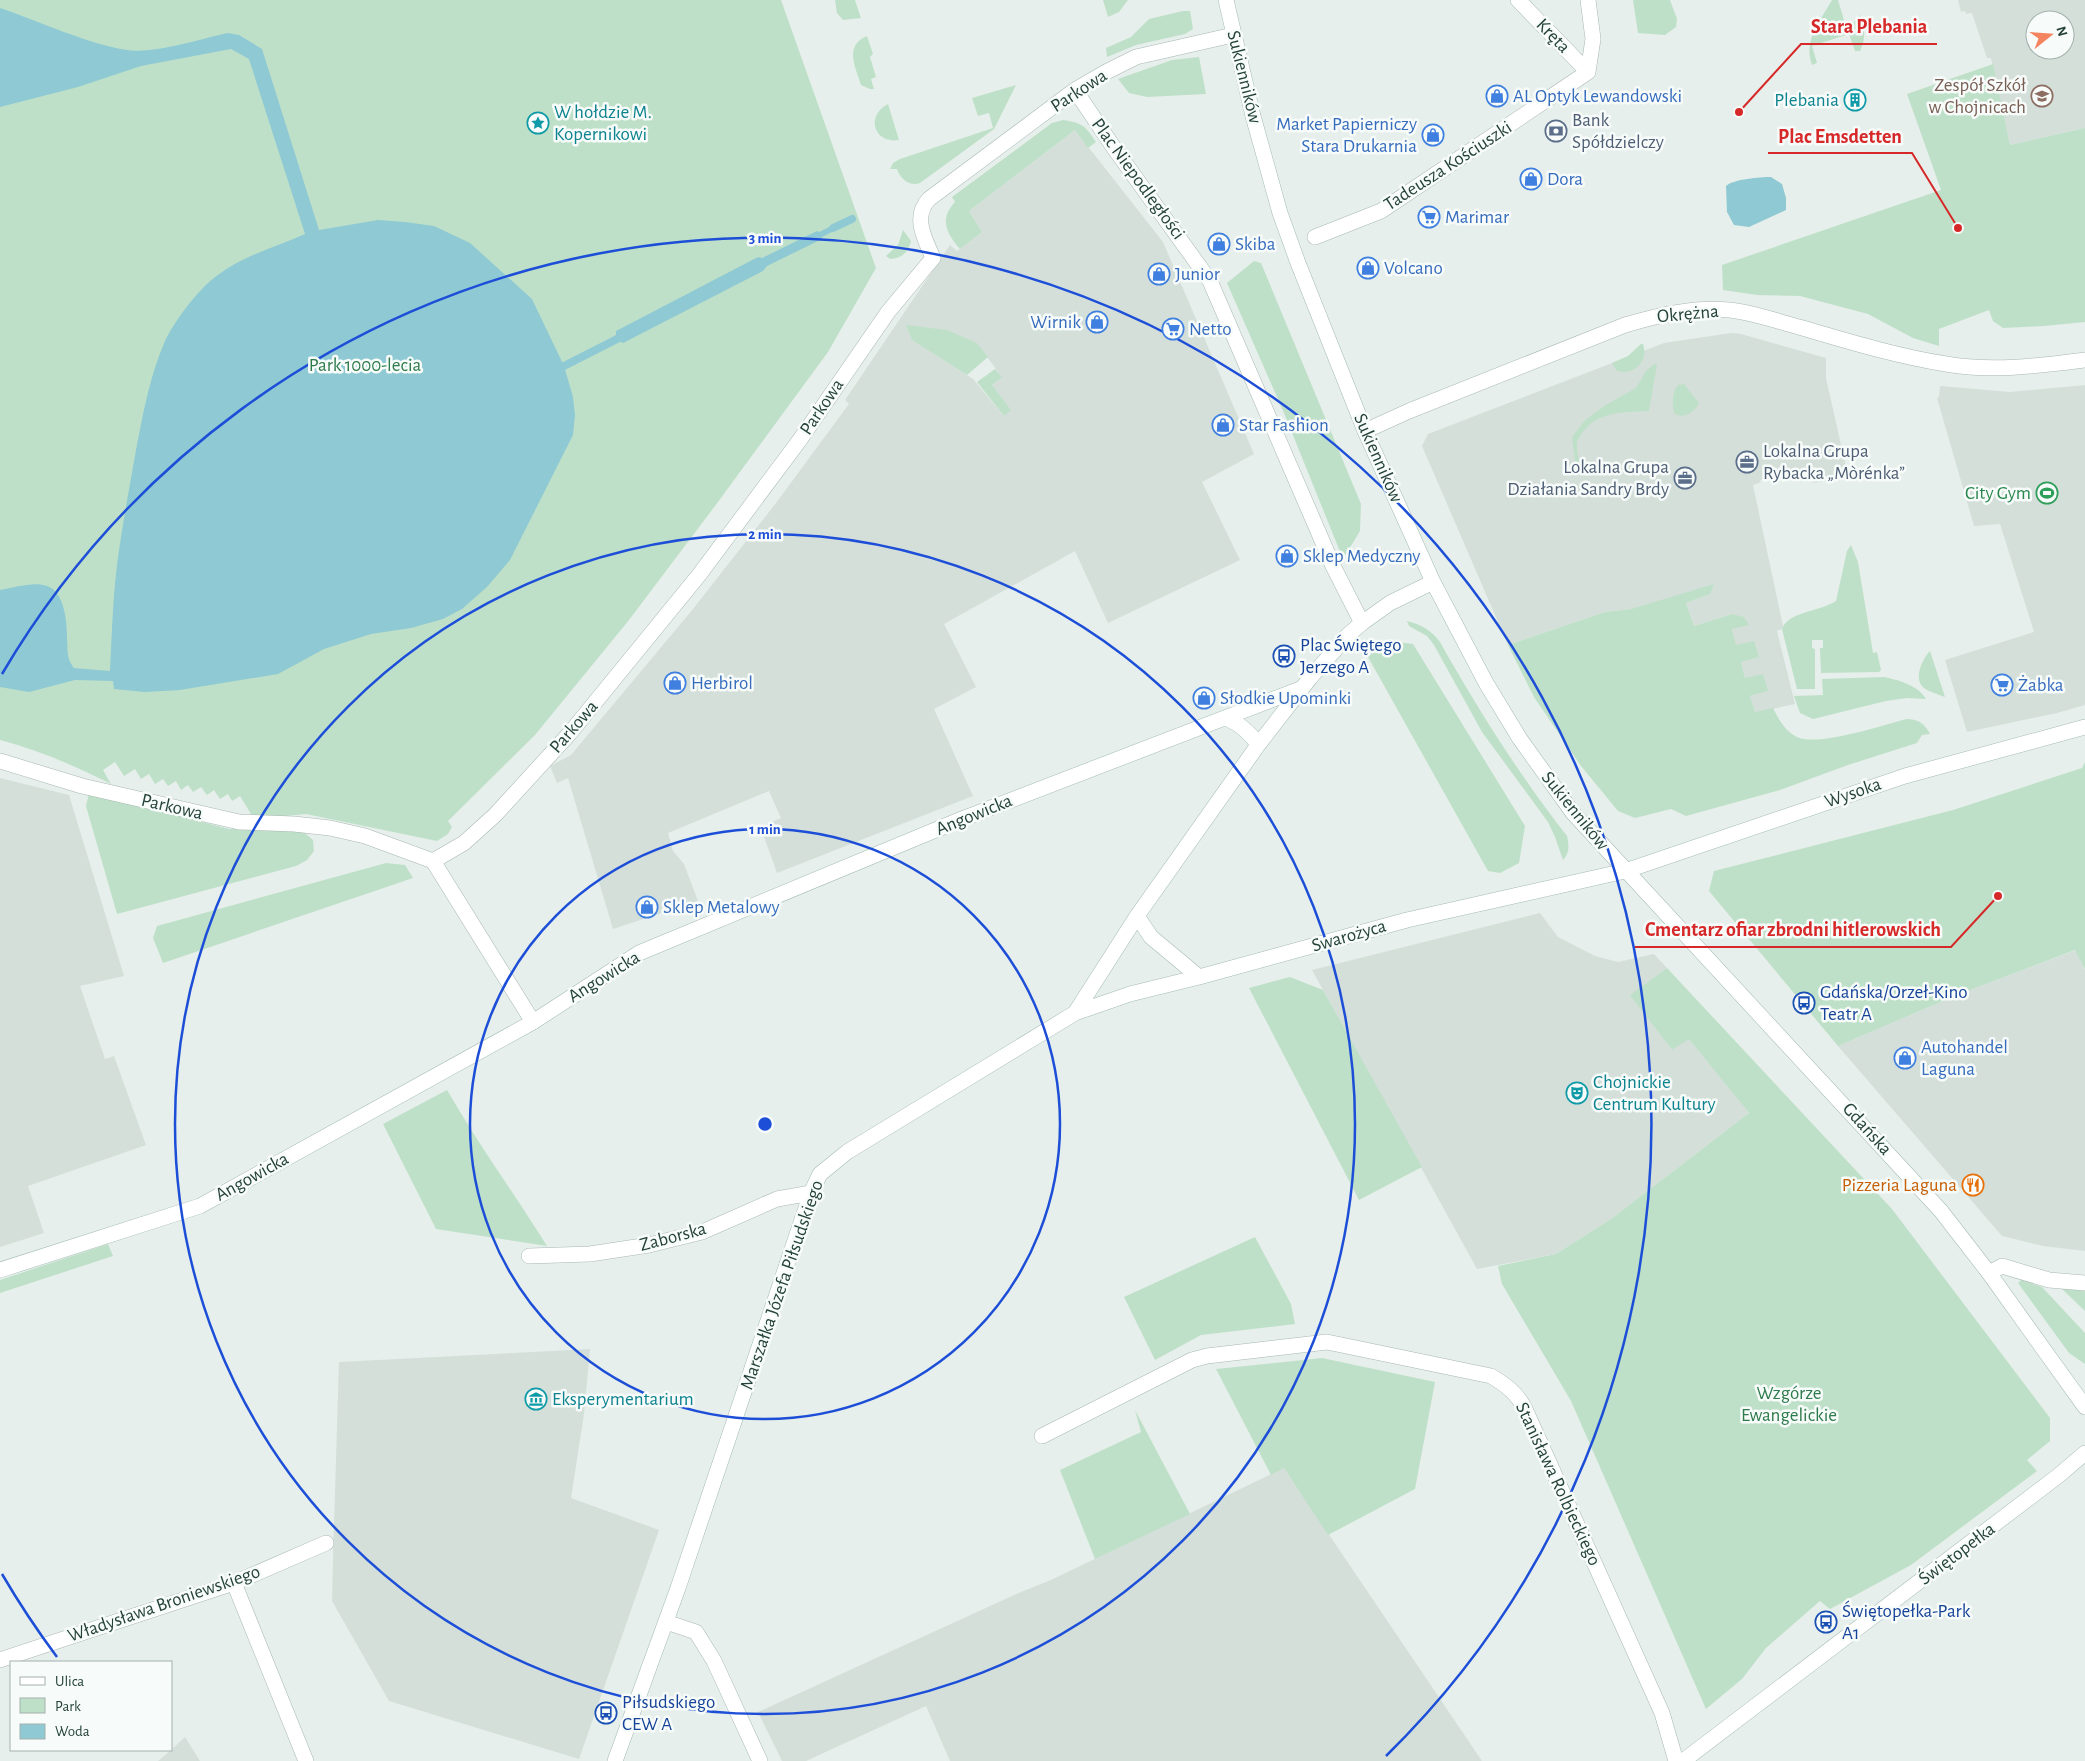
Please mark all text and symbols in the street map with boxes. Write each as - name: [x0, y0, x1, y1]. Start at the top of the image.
- callout: Stara Plebania: [1801, 9, 1937, 44]
- north arrow: [2025, 10, 2075, 60]
- street label: Kręta: [1532, 15, 1574, 57]
- text: Stara Plebania: [1811, 17, 1928, 37]
- text: N: [2053, 25, 2070, 38]
- street label: Sukienników: [1223, 29, 1265, 126]
- street label: Parkowa: [1047, 66, 1111, 116]
- place label: Zespół Szkół w Chojnicach: [1928, 76, 2026, 117]
- shop icon: AL Optyk Lewandowski: [1485, 84, 1509, 108]
- school or university icon: Zespół Szkół w Chojnicach: [2030, 84, 2054, 108]
- place label: AL Optyk Lewandowski: [1513, 87, 1682, 106]
- building icon: Plebania: [1843, 88, 1867, 112]
- place label: Plebania: [1774, 91, 1839, 110]
- place label: W hołdzie M. Kopernikowi: [554, 103, 652, 144]
- place icon: W hołdzie M. Kopernikowi: [526, 111, 550, 135]
- place label: Bank Spółdzielczy: [1572, 111, 1664, 152]
- street label: Plac Niepodległości: [1088, 115, 1188, 243]
- place label: Market Papierniczy Stara Drukarnia: [1276, 115, 1417, 156]
- street label: Tadeusza Kościuszki: [1381, 118, 1515, 214]
- callout: Plac Emsdetten: [1768, 118, 1912, 153]
- bank icon: Bank Spółdzielczy: [1544, 119, 1568, 143]
- shop icon: Market Papierniczy Stara Drukarnia: [1421, 123, 1445, 147]
- text: Plac Emsdetten: [1778, 127, 1902, 147]
- shop icon: Dora: [1519, 167, 1543, 191]
- place label: Dora: [1547, 170, 1583, 189]
- supermarket icon: Marimar: [1417, 205, 1441, 229]
- place label: Marimar: [1445, 208, 1509, 227]
- text: 3 min: [749, 231, 781, 246]
- shop icon: Skiba: [1207, 232, 1231, 256]
- place label: Skiba: [1235, 235, 1276, 254]
- shop icon: Volcano: [1356, 256, 1380, 280]
- place label: Volcano: [1384, 259, 1443, 278]
- shop icon: Junior: [1147, 262, 1171, 286]
- place label: Junior: [1175, 265, 1220, 284]
- street label: Okrężna: [1656, 302, 1720, 326]
- shop icon: Wirnik: [1085, 310, 1109, 334]
- place label: Wirnik: [1030, 313, 1081, 332]
- supermarket icon: Netto: [1161, 317, 1185, 341]
- place label: Netto: [1189, 320, 1232, 339]
- park label: Park 1000-lecia: [309, 356, 421, 375]
- street label: Parkowa: [797, 375, 848, 438]
- street label: Sukienników: [1350, 411, 1406, 505]
- shop icon: Star Fashion: [1211, 413, 1235, 437]
- place label: Star Fashion: [1239, 416, 1329, 435]
- place label: Lokalna Grupa Rybacka „Mòrénka”: [1763, 442, 1905, 483]
- office icon: Lokalna Grupa Rybacka „Mòrénka”: [1735, 450, 1759, 474]
- place label: Lokalna Grupa Działania Sandry Brdy: [1507, 458, 1669, 499]
- office icon: Lokalna Grupa Działania Sandry Brdy: [1673, 466, 1697, 490]
- sports icon: City Gym: [2035, 481, 2059, 505]
- place label: City Gym: [1965, 484, 2031, 503]
- text: 2 min: [748, 527, 782, 542]
- shop icon: Sklep Medyczny: [1275, 544, 1299, 568]
- place label: Sklep Medyczny: [1303, 547, 1420, 566]
- place label: Plac Świętego Jerzego A: [1300, 634, 1401, 677]
- bus stop icon: Plac Świętego Jerzego A: [1272, 644, 1296, 668]
- shop icon: Herbirol: [663, 671, 687, 695]
- supermarket icon: Żabka: [1990, 673, 2014, 697]
- place label: Herbirol: [691, 674, 753, 693]
- place label: Żabka: [2018, 675, 2064, 695]
- shop icon: Słodkie Upominki: [1192, 686, 1216, 710]
- place label: Słodkie Upominki: [1220, 689, 1351, 708]
- street label: Parkowa: [546, 697, 602, 757]
- street label: Sukienników: [1538, 768, 1612, 854]
- street label: Wysoka: [1822, 774, 1884, 811]
- street label: Parkowa: [139, 791, 205, 823]
- street label: Angowicka: [933, 791, 1015, 839]
- text: 1 min: [749, 822, 781, 837]
- shop icon: Sklep Metalowy: [635, 895, 659, 919]
- place label: Sklep Metalowy: [663, 898, 780, 917]
- callout: Cmentarz ofiar zbrodni hitlerowskich: [1635, 912, 1951, 947]
- street label: Swarożyca: [1310, 916, 1389, 956]
- text: Cmentarz ofiar zbrodni hitlerowskich: [1645, 920, 1941, 940]
- street label: Angowicka: [565, 947, 643, 1006]
- place label: Gdańska/Orzeł-Kino Teatr A: [1820, 983, 1968, 1024]
- bus stop icon: Gdańska/Orzeł-Kino Teatr A: [1792, 991, 1816, 1015]
- place label: Autohandel Laguna: [1921, 1038, 2008, 1079]
- shop icon: Autohandel Laguna: [1893, 1046, 1917, 1070]
- place label: Chojnickie Centrum Kultury: [1593, 1073, 1716, 1114]
- theatre icon: Chojnickie Centrum Kultury: [1565, 1081, 1589, 1105]
- street label: Gdańska: [1839, 1099, 1895, 1159]
- centre of rings: [756, 1115, 774, 1133]
- street label: Angowicka: [212, 1149, 292, 1205]
- restaurant icon: Pizzeria Laguna: [1961, 1173, 1985, 1197]
- place label: Pizzeria Laguna: [1842, 1176, 1957, 1195]
- street label: Marszałka Józefa Piłsudskiego: [737, 1178, 827, 1392]
- street label: Zaborska: [638, 1219, 708, 1255]
- park label: Wzgórze Ewangelickie: [1741, 1384, 1837, 1425]
- museum icon: Eksperymentarium: [524, 1387, 548, 1411]
- place label: Eksperymentarium: [552, 1390, 694, 1409]
- street label: Stanisława Rolbieckiego: [1512, 1399, 1604, 1569]
- street label: Świętopełka: [1914, 1518, 1999, 1589]
- street label: Władysława Broniewskiego: [65, 1562, 263, 1646]
- place label: Świętopełka-Park A1: [1842, 1600, 1971, 1643]
- bus stop icon: Świętopełka-Park A1: [1814, 1610, 1838, 1634]
- legend: [10, 1661, 172, 1751]
- text: Ulica: [55, 1674, 84, 1689]
- place label: Piłsudskiego CEW A: [622, 1693, 715, 1734]
- text: Park: [55, 1699, 81, 1714]
- bus stop icon: Piłsudskiego CEW A: [594, 1701, 618, 1725]
- text: Woda: [55, 1724, 90, 1739]

